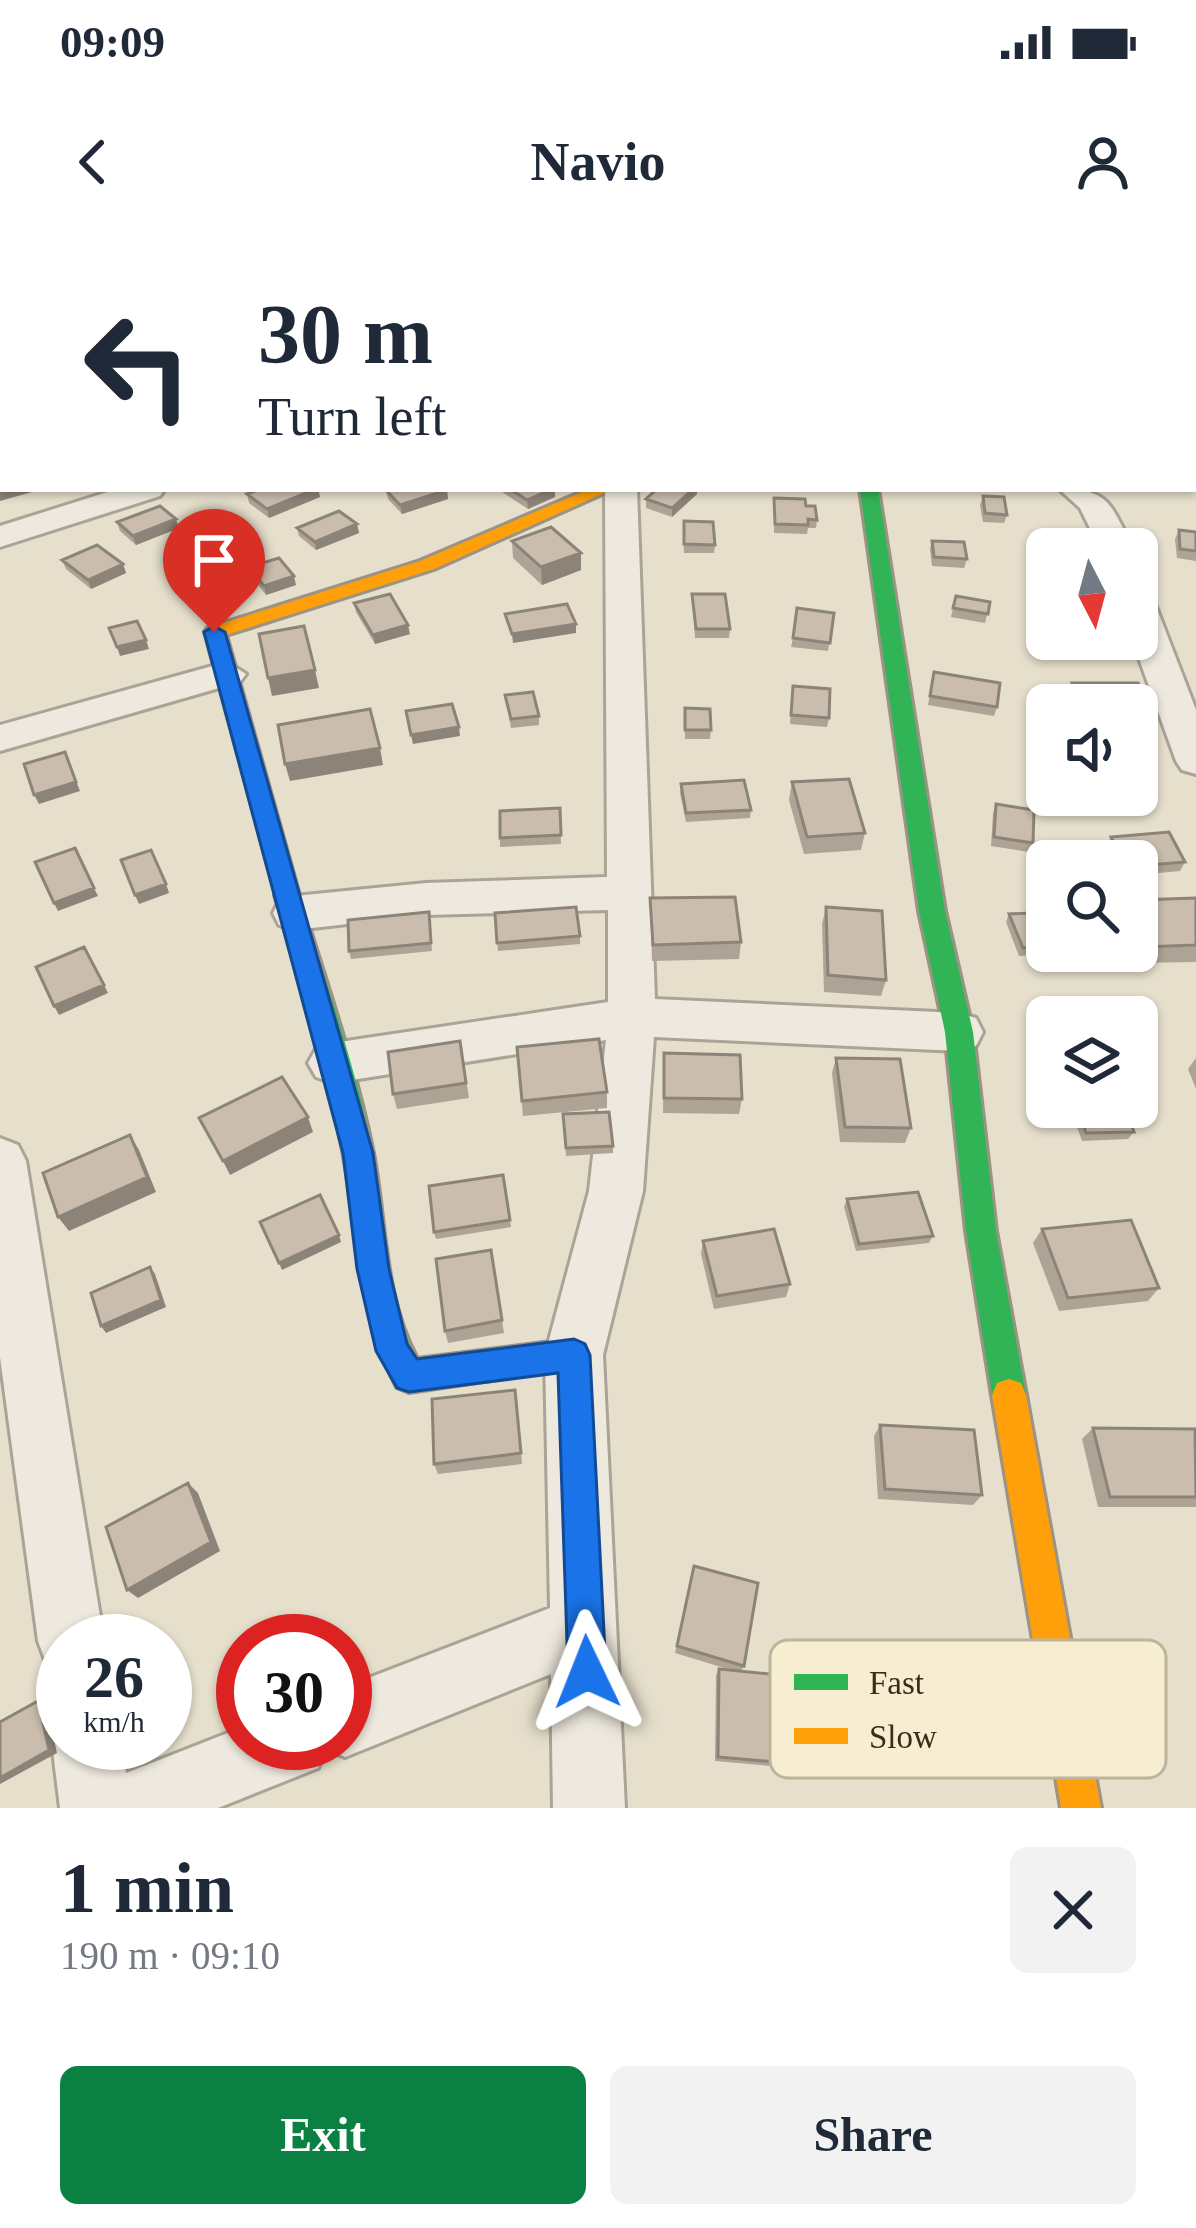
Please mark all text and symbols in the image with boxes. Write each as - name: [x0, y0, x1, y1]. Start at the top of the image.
- text: 09:09: [60, 17, 165, 67]
- icon: back: [60, 129, 126, 195]
- icon: person: [1070, 129, 1136, 195]
- text: Navio: [531, 132, 666, 192]
- icon: left: [60, 288, 216, 444]
- text: 30 m: [258, 288, 433, 381]
- text: Turn left: [258, 387, 447, 447]
- pin: [163, 509, 265, 632]
- icon: arrive: [181, 527, 247, 593]
- north arrow: [1026, 528, 1158, 660]
- map controls: [1026, 528, 1158, 1128]
- button: sound: [1026, 684, 1158, 816]
- button: search: [1026, 840, 1158, 972]
- button: layers: [1026, 996, 1158, 1128]
- position arrow: [524, 1609, 650, 1735]
- speed limit sign: 30: [216, 1614, 372, 1770]
- legend: [770, 1640, 1166, 1778]
- text: 26: [84, 1644, 144, 1710]
- text: Fast: [869, 1665, 924, 1701]
- text: km/h: [83, 1705, 145, 1738]
- text: Slow: [869, 1719, 937, 1755]
- button: close: [1010, 1847, 1136, 1973]
- text: 1 min: [60, 1848, 234, 1928]
- text: 190 m · 09:10: [60, 1934, 280, 1977]
- button: Exit: [60, 2066, 586, 2204]
- button: Share: [610, 2066, 1136, 2204]

